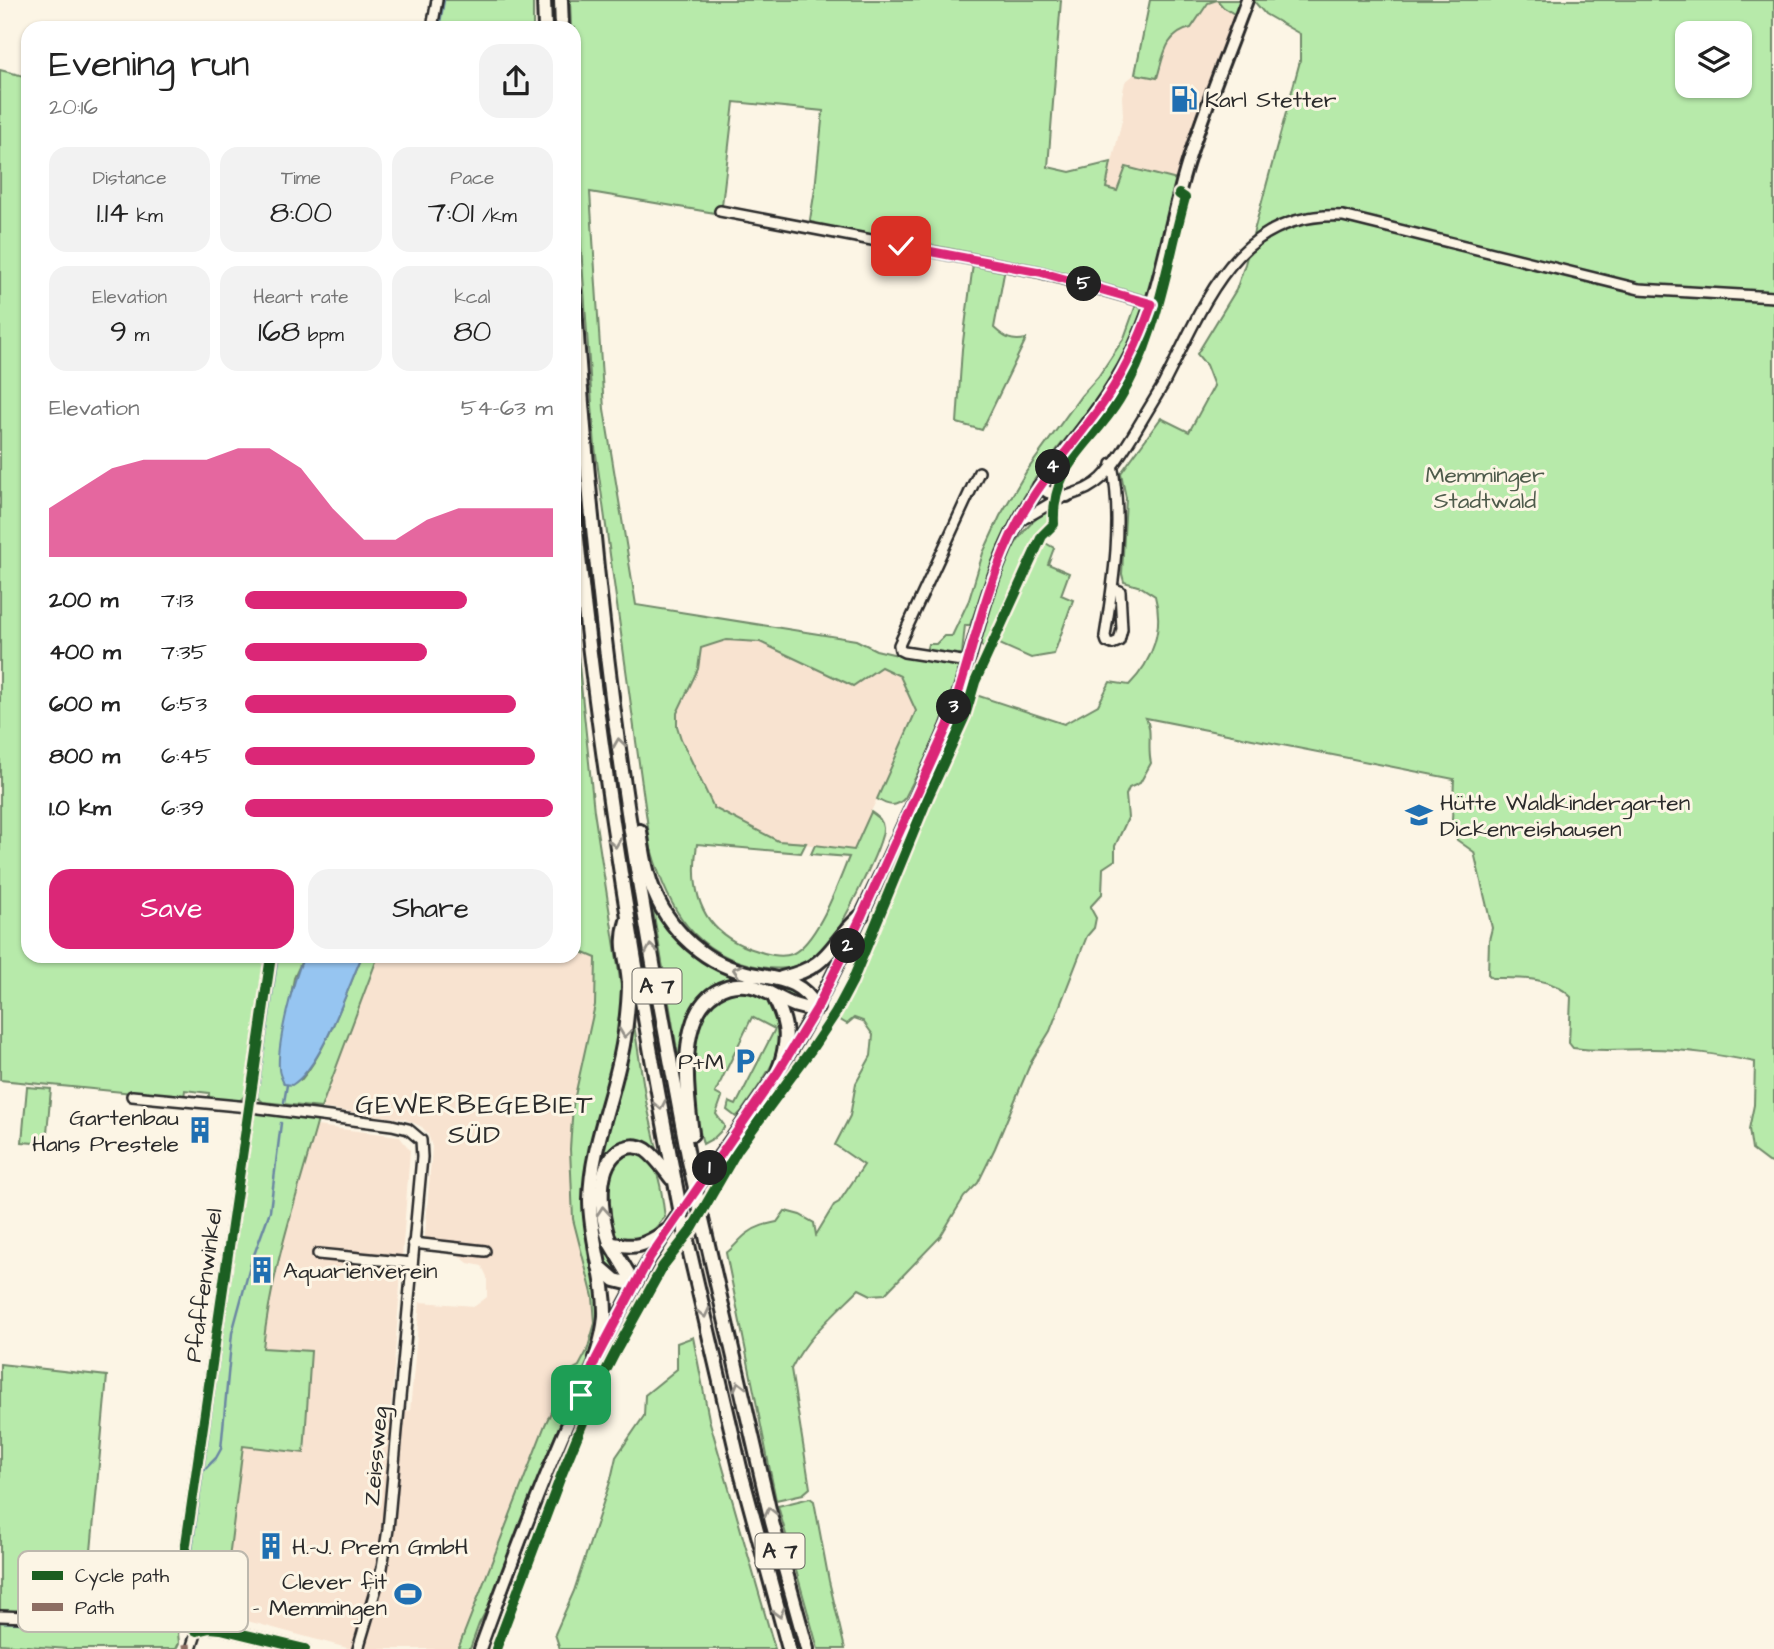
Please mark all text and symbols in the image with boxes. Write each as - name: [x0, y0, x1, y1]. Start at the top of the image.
- map controls: [1675, 21, 1752, 98]
- button: layers: [1675, 21, 1752, 98]
- text: Evening run: [49, 39, 250, 91]
- button: share: [479, 44, 553, 118]
- fuel station icon: Karl Stetter: [1169, 84, 1199, 114]
- place label: Karl Stetter: [1205, 84, 1337, 116]
- text: 20:16: [49, 91, 98, 123]
- text: Distance: [93, 165, 167, 192]
- text: Time: [281, 165, 321, 192]
- text: Pace: [450, 165, 494, 192]
- text: 1.14: [96, 192, 129, 234]
- text: 8:00: [270, 192, 332, 234]
- text: 7:01: [428, 192, 474, 234]
- text: km: [129, 203, 163, 230]
- text: /km: [474, 203, 517, 230]
- pin: [871, 216, 931, 276]
- icon: check: [882, 227, 920, 265]
- pin: 5: [1066, 266, 1102, 302]
- text: 5: [1077, 270, 1090, 297]
- text: Elevation: [92, 284, 167, 311]
- text: Heart rate: [253, 284, 349, 311]
- text: kcal: [454, 284, 491, 311]
- text: 9: [110, 311, 127, 353]
- text: 168: [258, 311, 300, 353]
- text: 80: [453, 311, 492, 353]
- text: m: [127, 322, 149, 349]
- text: bpm: [300, 322, 344, 349]
- text: Elevation: [49, 392, 140, 424]
- text: 54–63 m: [461, 392, 553, 424]
- pin: 4: [1036, 449, 1070, 484]
- text: 4: [1046, 453, 1059, 480]
- park label: Memminger Stadtwald: [1425, 459, 1545, 517]
- text: 200 m: [49, 584, 118, 616]
- text: 7:13: [161, 584, 194, 616]
- text: 400 m: [49, 636, 121, 668]
- text: 7:35: [161, 636, 207, 668]
- text: 600 m: [49, 688, 120, 720]
- text: 6:53: [161, 688, 207, 720]
- pin: 3: [936, 690, 972, 724]
- text: 3: [949, 693, 958, 720]
- one-way arrow: [611, 737, 626, 749]
- text: 800 m: [49, 740, 120, 772]
- text: 6:45: [161, 740, 211, 772]
- place label: Hütte Waldkindergarten Dickenreishausen: [1440, 787, 1690, 845]
- text: 1.0 km: [49, 792, 111, 824]
- text: 6:39: [161, 792, 204, 824]
- school or university icon: Hütte Waldkindergarten Dickenreishausen: [1404, 800, 1434, 830]
- one-way arrow: [608, 838, 623, 849]
- button: Save: [49, 869, 294, 949]
- button: Share: [308, 869, 553, 949]
- pin: 2: [830, 928, 866, 964]
- text: 2: [842, 932, 853, 959]
- one-way arrow: [644, 943, 659, 955]
- one-way arrow: [732, 964, 744, 978]
- road number: A 7: [632, 968, 682, 1004]
- one-way arrow: [617, 1027, 632, 1039]
- place label: P+M: [678, 1046, 724, 1078]
- parking icon: P+M: [730, 1046, 760, 1076]
- district label: GEWERBEGEBIET SÜD: [355, 1087, 595, 1153]
- one-way arrow: [652, 1099, 667, 1111]
- place label: Gartenbau Hans Prestele: [32, 1102, 179, 1160]
- building icon: Gartenbau Hans Prestele: [185, 1115, 215, 1145]
- pin: 1: [692, 1150, 728, 1186]
- text: 1: [708, 1154, 711, 1181]
- street label: Pfaffenwinkel: [177, 1206, 231, 1364]
- one-way arrow: [596, 1206, 611, 1217]
- building icon: Aquarienverein: [247, 1255, 277, 1285]
- place label: Aquarienverein: [283, 1255, 438, 1287]
- one-way arrow: [696, 1307, 710, 1319]
- pin: [551, 1365, 611, 1425]
- icon: arrive: [562, 1376, 600, 1414]
- one-way arrow: [733, 1380, 747, 1392]
- street label: Zeissweg: [356, 1405, 397, 1507]
- one-way arrow: [764, 1506, 778, 1518]
- building icon: H.-J. Prem GmbH: [256, 1531, 286, 1561]
- place label: H.-J. Prem GmbH: [292, 1531, 469, 1563]
- road number: A 7: [756, 1534, 804, 1568]
- legend: [18, 1551, 248, 1632]
- text: Cycle path: [75, 1563, 170, 1591]
- place label: Clever fit - Memmingen: [253, 1566, 388, 1625]
- sports icon: Clever fit - Memmingen: [393, 1579, 423, 1609]
- text: Path: [75, 1595, 114, 1622]
- one-way arrow: [771, 1607, 785, 1619]

